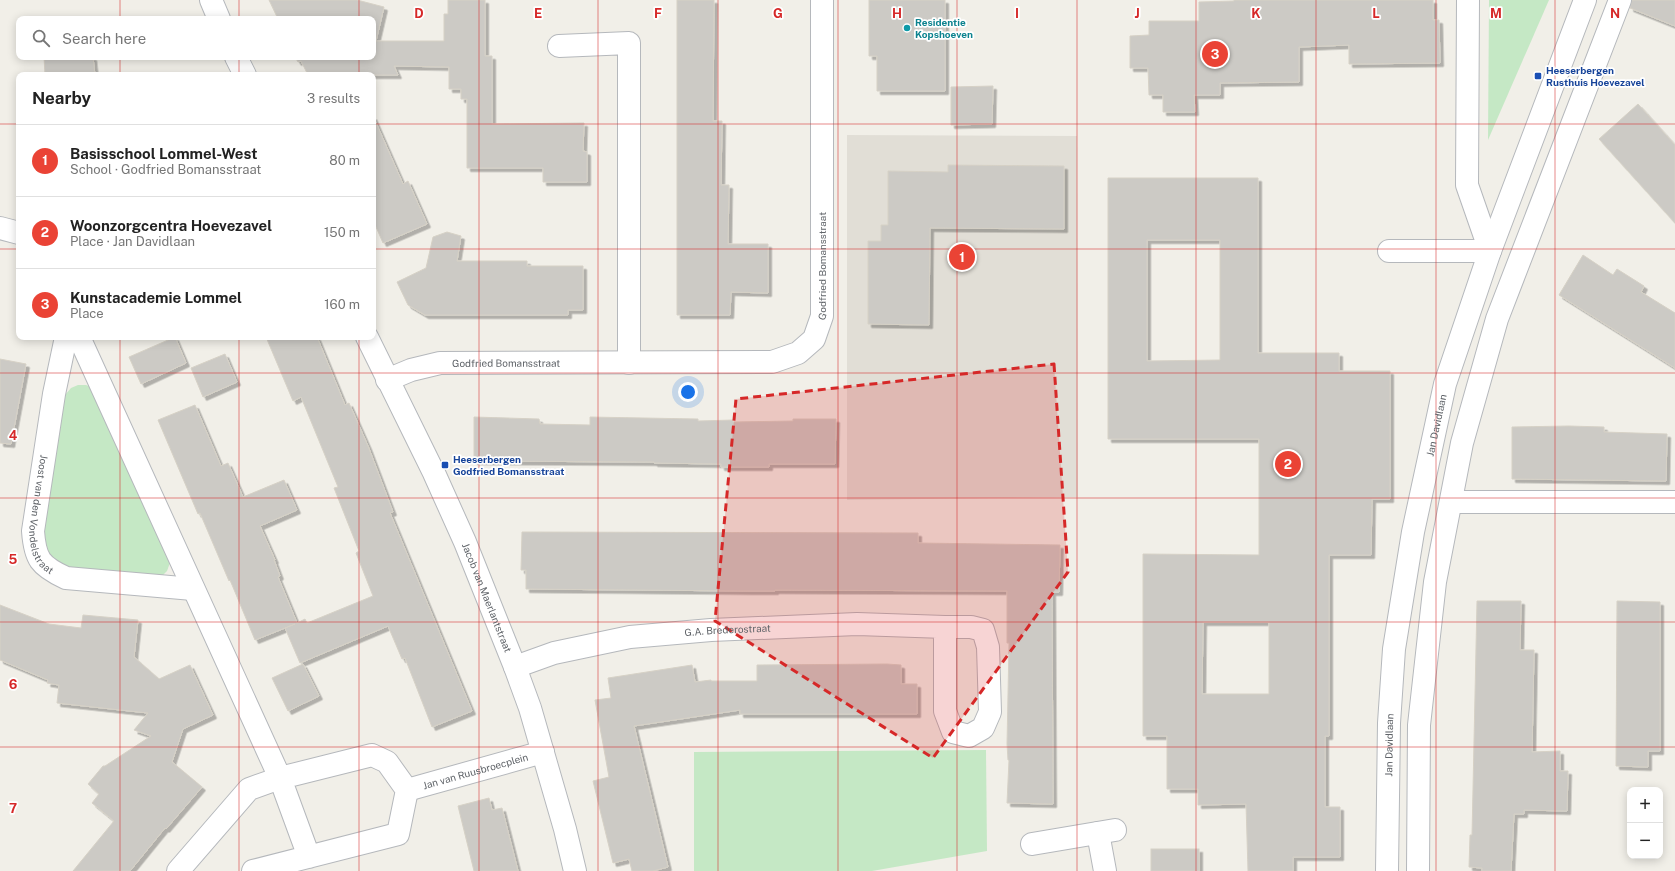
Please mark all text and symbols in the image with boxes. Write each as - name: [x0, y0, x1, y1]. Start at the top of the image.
- text: D: [414, 6, 424, 21]
- text: E: [534, 6, 542, 21]
- text: F: [654, 6, 662, 21]
- text: G: [773, 6, 783, 21]
- text: H: [892, 6, 902, 21]
- text: I: [1015, 6, 1019, 21]
- text: J: [1134, 6, 1140, 21]
- text: K: [1251, 6, 1261, 21]
- text: L: [1372, 6, 1380, 21]
- text: M: [1490, 6, 1502, 21]
- text: N: [1610, 6, 1620, 21]
- search box: [16, 16, 376, 60]
- place label: Residentie Kopshoeven: [915, 16, 973, 40]
- marker: Residentie Kopshoeven: [902, 23, 912, 33]
- icon: search: [30, 27, 52, 49]
- text: Search here: [62, 30, 146, 47]
- pin: 3: [1202, 39, 1228, 69]
- place label: Heeserbergen Rusthuis Hoevezavel: [1546, 64, 1645, 88]
- marker: Heeserbergen Rusthuis Hoevezavel: [1533, 71, 1543, 81]
- text: Nearby: [32, 88, 91, 108]
- text: 3 results: [307, 91, 360, 106]
- text: Basisschool Lommel-West: [70, 145, 258, 162]
- text: 1: [42, 153, 48, 168]
- text: 80 m: [329, 153, 360, 168]
- text: School · Godfried Bomansstraat: [70, 162, 261, 177]
- street label: Godfried Bomansstraat: [815, 212, 829, 322]
- text: Woonzorgcentra Hoevezavel: [70, 217, 272, 234]
- text: 2: [41, 225, 49, 240]
- text: 150 m: [324, 225, 360, 240]
- text: Place · Jan Davidlaan: [70, 234, 195, 249]
- pin: 1: [949, 242, 975, 272]
- text: Kunstacademie Lommel: [70, 289, 242, 306]
- text: 3: [41, 297, 49, 312]
- text: 160 m: [324, 297, 360, 312]
- text: Place: [70, 306, 104, 321]
- street label: Godfried Bomansstraat: [452, 357, 560, 369]
- your location: [678, 382, 698, 402]
- street label: Jan Davidlaan: [1424, 393, 1449, 457]
- text: 4: [9, 428, 18, 443]
- pin: 2: [1275, 449, 1301, 479]
- place label: Heeserbergen Godfried Bomansstraat: [453, 453, 564, 477]
- street label: Joost van den Vondelstraat: [27, 454, 56, 576]
- marker: Heeserbergen Godfried Bomansstraat: [440, 460, 450, 470]
- street label: Jacob van Maerlantstraat: [460, 541, 514, 654]
- text: 5: [9, 552, 18, 567]
- street label: G.A. Brederostraat: [684, 622, 771, 638]
- text: 6: [9, 677, 18, 692]
- street label: Jan Davidlaan: [1382, 713, 1396, 777]
- street label: Jan van Ruusbroecplein: [421, 750, 530, 791]
- map controls: [1627, 787, 1663, 859]
- button: +: [1627, 787, 1663, 823]
- text: 7: [9, 801, 17, 816]
- button: −: [1627, 823, 1663, 859]

